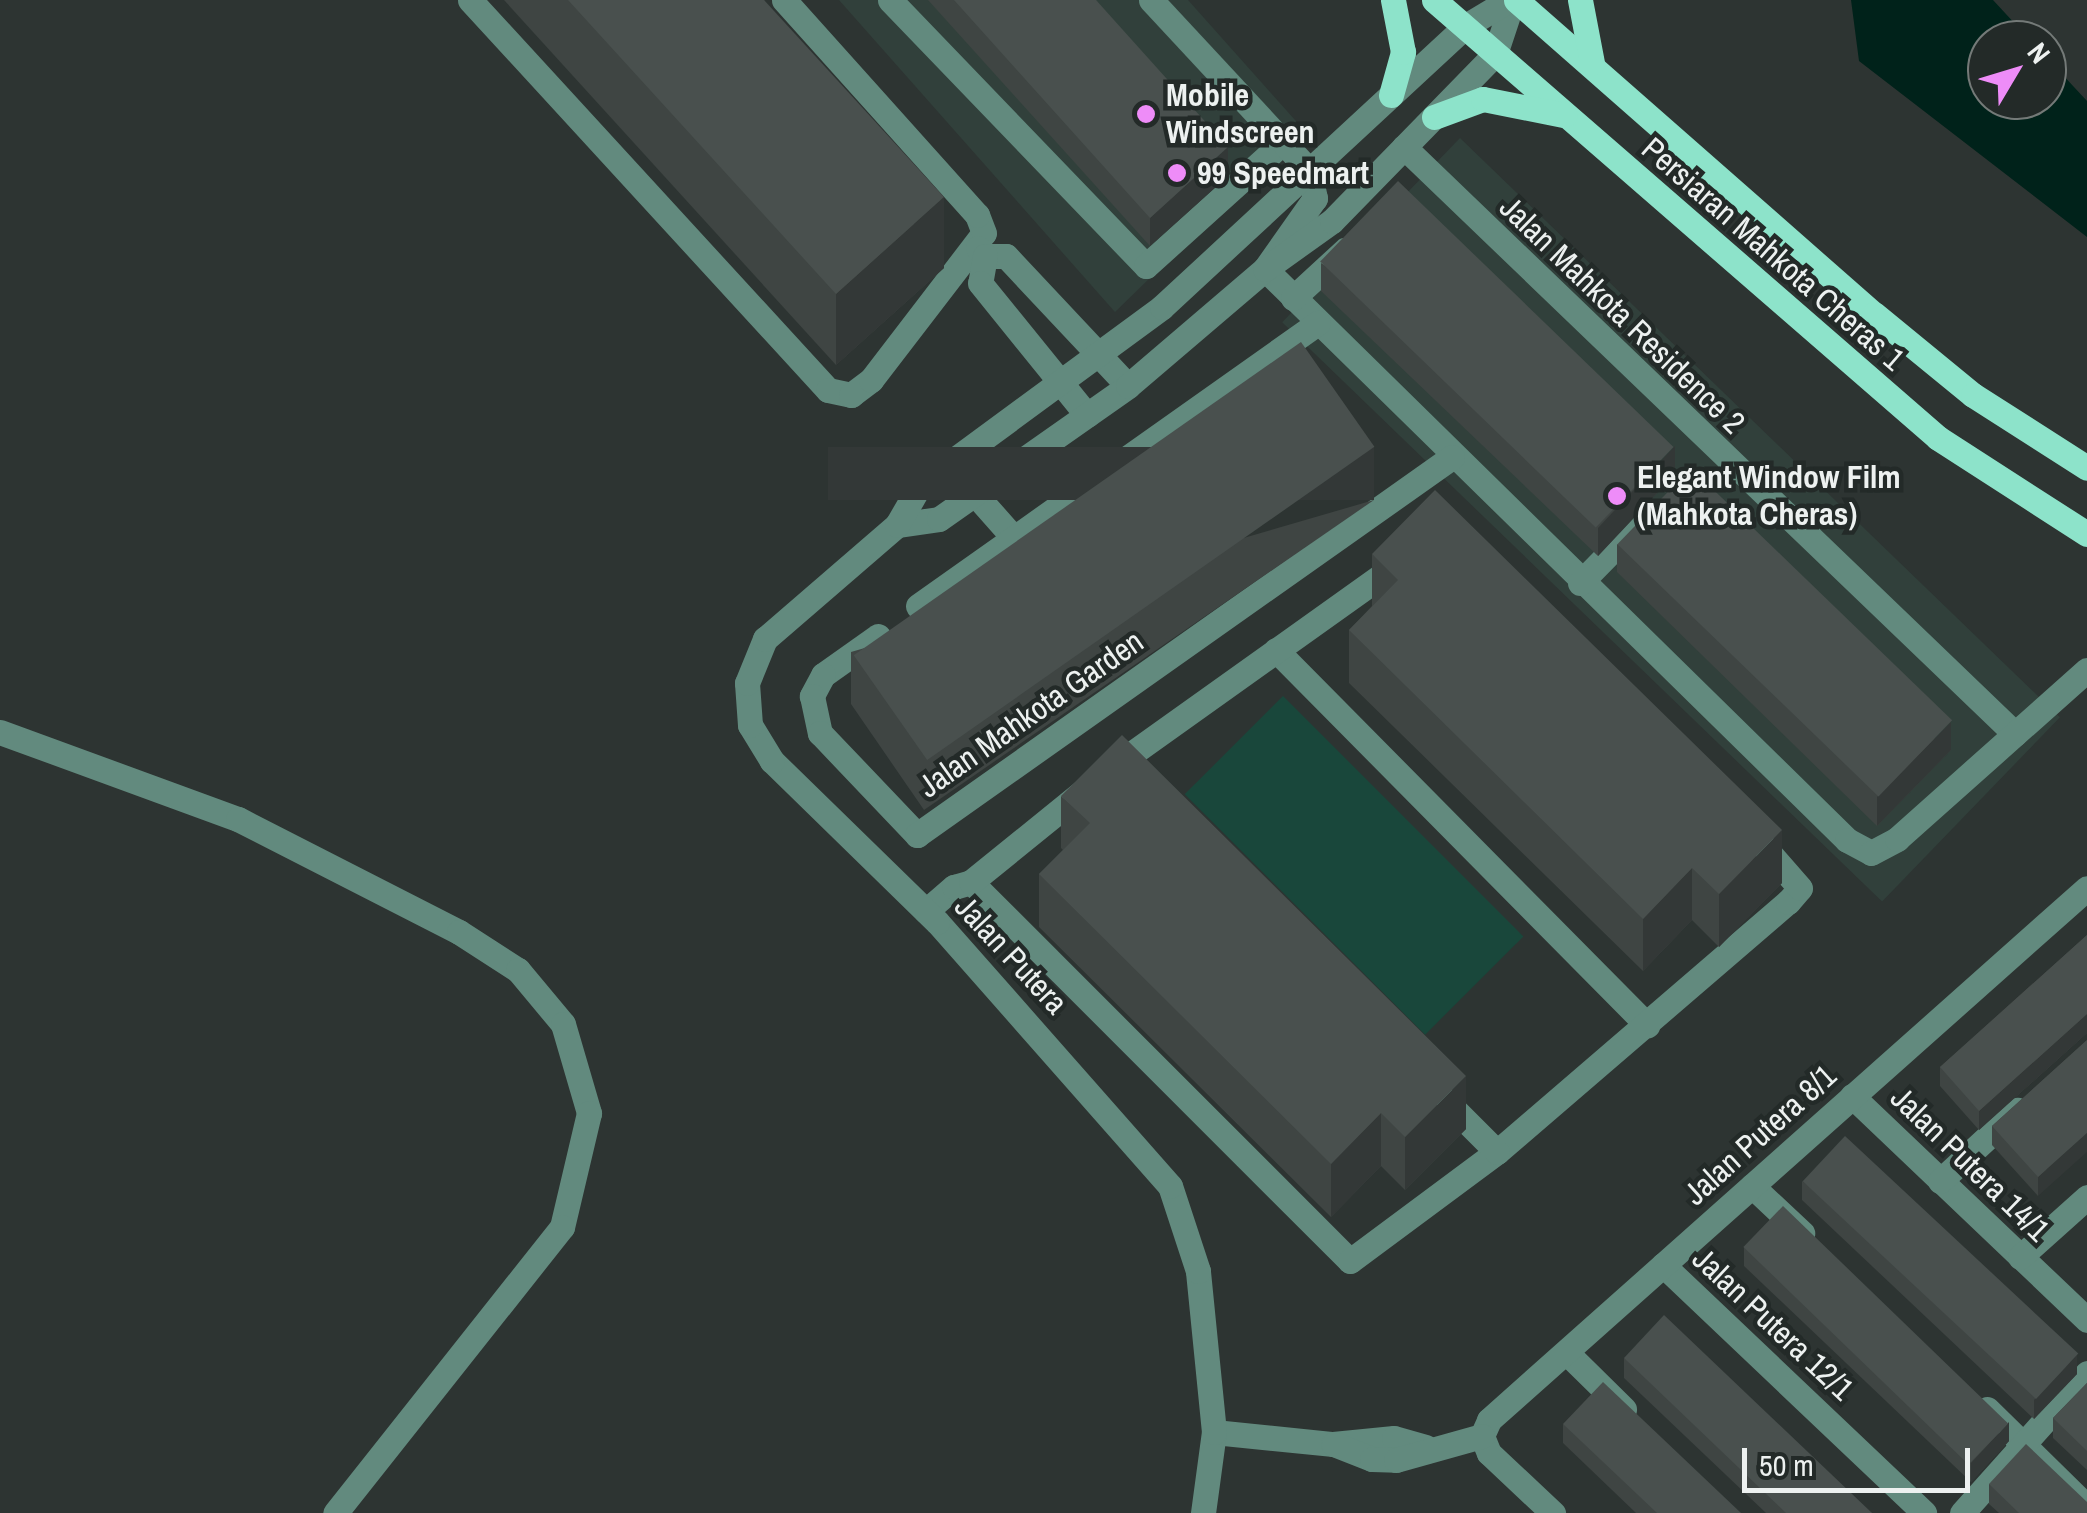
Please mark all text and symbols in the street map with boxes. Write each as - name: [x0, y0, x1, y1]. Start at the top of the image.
- north arrow: [1967, 20, 2067, 120]
- text: N: [2019, 35, 2059, 71]
- place label: Mobile Windscreen: [1166, 77, 1315, 152]
- marker: Mobile Windscreen: [1135, 103, 1157, 125]
- street label: Persiaran Mahkota Cheras 1: [1634, 129, 1912, 379]
- place label: 99 Speedmart: [1197, 154, 1369, 192]
- marker: 99 Speedmart: [1166, 162, 1188, 184]
- street label: Jalan Mahkota Residence 2: [1492, 188, 1752, 442]
- place label: Elegant Window Film (Mahkota Cheras): [1637, 459, 1901, 534]
- marker: Elegant Window Film (Mahkota Cheras): [1606, 485, 1628, 507]
- street label: Jalan Mahkota Garden: [911, 622, 1151, 806]
- street label: Jalan Putera: [947, 888, 1075, 1022]
- street label: Jalan Putera 8/1: [1676, 1057, 1844, 1213]
- street label: Jalan Putera 14/1: [1883, 1079, 2057, 1249]
- street label: Jalan Putera 12/1: [1685, 1240, 1861, 1408]
- scale bar: [1747, 1428, 1974, 1490]
- text: 50 m: [1759, 1445, 1814, 1485]

